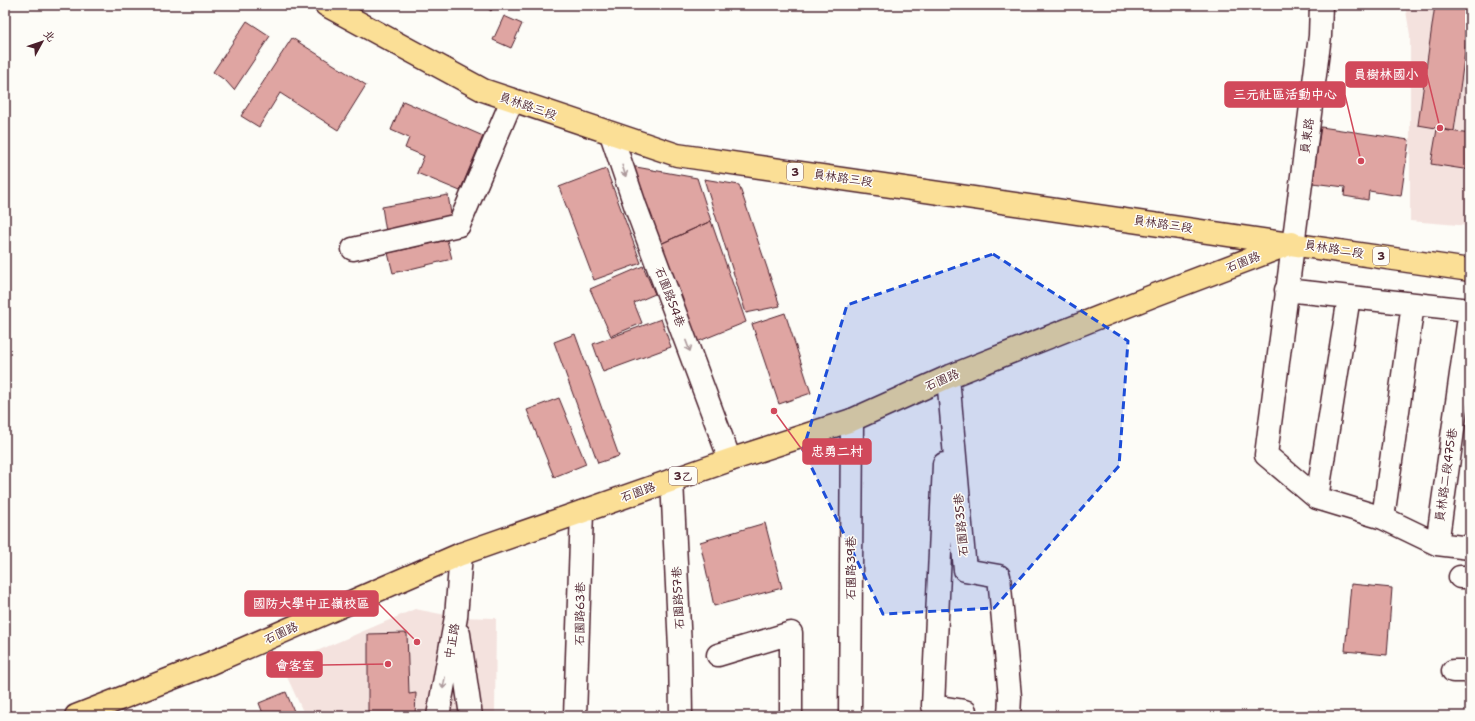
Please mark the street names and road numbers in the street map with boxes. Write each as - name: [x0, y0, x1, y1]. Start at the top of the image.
- street label: 員林路三段: [497, 89, 559, 123]
- street label: 員東路: [1297, 117, 1317, 155]
- road number: 3: [787, 163, 803, 181]
- street label: 員林路三段: [812, 166, 874, 190]
- street label: 員林路三段: [1132, 212, 1194, 236]
- street label: 員林路二段: [1303, 236, 1365, 262]
- road number: 3: [1373, 247, 1389, 265]
- street label: 石園路: [1223, 248, 1263, 276]
- street label: 石園路54巷: [651, 265, 689, 329]
- street label: 石園路: [922, 366, 962, 394]
- street label: 員林路二段475巷: [1431, 427, 1461, 523]
- road number: 3乙: [669, 467, 697, 485]
- street label: 石園路: [618, 479, 658, 505]
- street label: 石園路35巷: [950, 493, 972, 557]
- street label: 石園路39巷: [843, 536, 859, 600]
- street label: 石園路57巷: [668, 566, 688, 630]
- street label: 石園路63巷: [571, 582, 589, 646]
- street label: 石園路: [261, 618, 301, 648]
- street label: 中正路: [441, 622, 463, 660]

